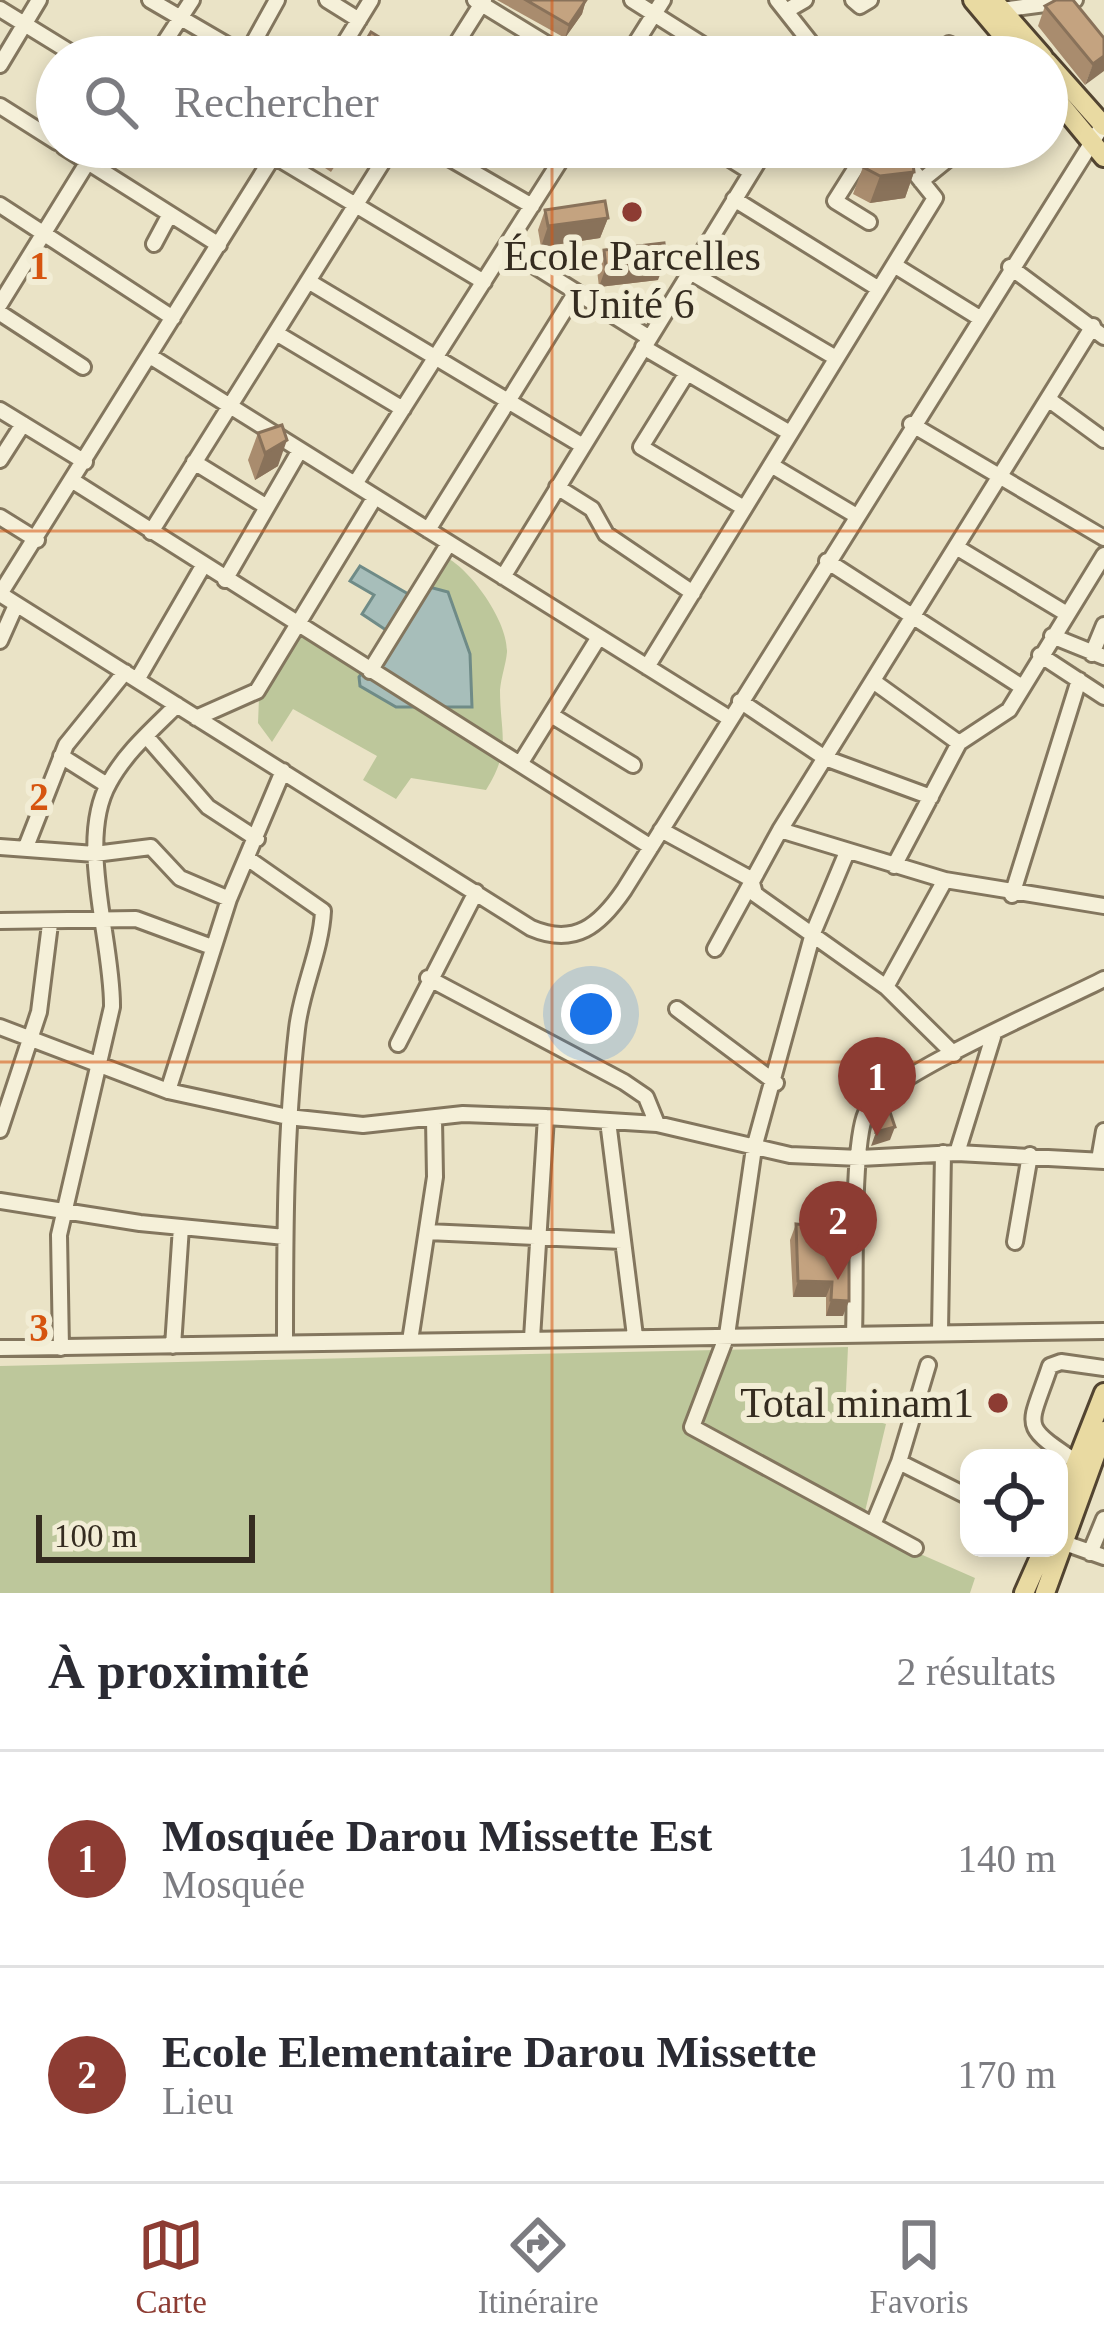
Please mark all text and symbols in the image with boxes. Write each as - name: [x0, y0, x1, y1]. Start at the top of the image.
- search box: [36, 36, 1068, 168]
- icon: search: [78, 69, 144, 135]
- text: Rechercher: [174, 77, 379, 127]
- marker: École Parcelles Unité 6: [619, 199, 645, 225]
- place label: École Parcelles Unité 6: [503, 233, 761, 327]
- text: 1: [29, 244, 49, 287]
- text: 2: [29, 775, 49, 818]
- your location: [561, 984, 621, 1044]
- pin: 1: [838, 1037, 916, 1136]
- pin: 2: [799, 1181, 877, 1280]
- text: 3: [29, 1306, 49, 1349]
- place label: Total minam1: [740, 1380, 974, 1426]
- marker: Total minam1: [985, 1390, 1011, 1416]
- map controls: [960, 1449, 1068, 1557]
- button: locate: [960, 1449, 1068, 1557]
- scale bar: [36, 1509, 255, 1562]
- text: 100 m: [54, 1518, 137, 1554]
- text: À proximité: [48, 1643, 309, 1699]
- text: 2 résultats: [897, 1650, 1056, 1693]
- text: Mosquée Darou Missette Est: [162, 1811, 712, 1861]
- text: 1: [77, 1837, 97, 1880]
- text: 140 m: [957, 1837, 1056, 1880]
- text: Mosquée: [162, 1863, 305, 1906]
- text: Ecole Elementaire Darou Missette: [162, 2027, 816, 2077]
- text: 2: [77, 2053, 97, 2096]
- text: 170 m: [957, 2053, 1056, 2096]
- text: Lieu: [162, 2079, 233, 2122]
- tab: Carte: [135, 2212, 207, 2321]
- tab: Itinéraire: [478, 2212, 599, 2321]
- tab: Favoris: [870, 2212, 969, 2321]

